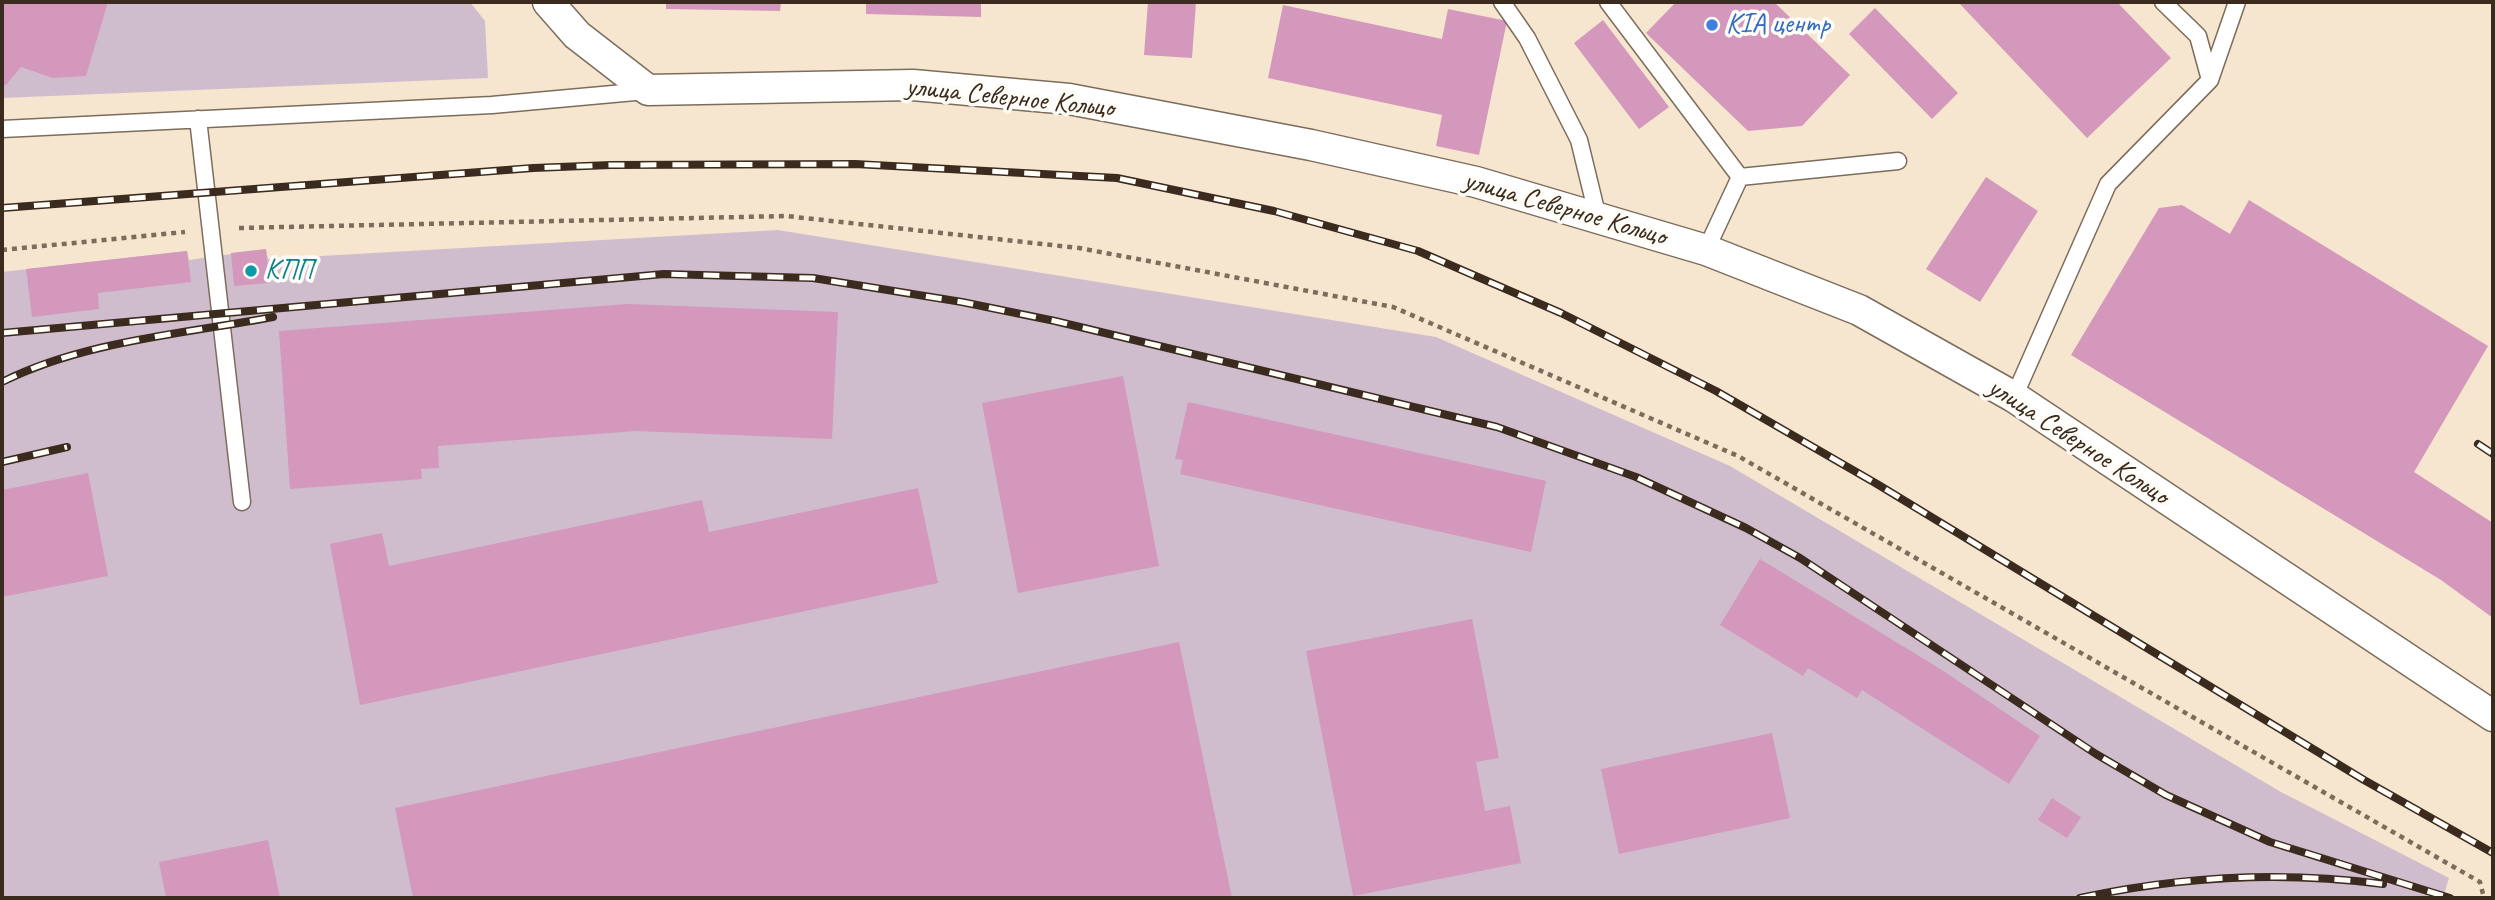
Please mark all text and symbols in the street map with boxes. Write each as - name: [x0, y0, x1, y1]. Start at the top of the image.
- place label: KIA центр: [1726, 8, 1830, 42]
- marker: KIA центр: [1704, 17, 1720, 33]
- street label: улица Северное Кольцо: [904, 70, 1116, 126]
- street label: улица Северное Кольцо: [1460, 164, 1670, 254]
- place label: КПП: [265, 254, 313, 288]
- marker: КПП: [243, 263, 259, 279]
- street label: улица Северное Кольцо: [1981, 371, 2175, 513]

